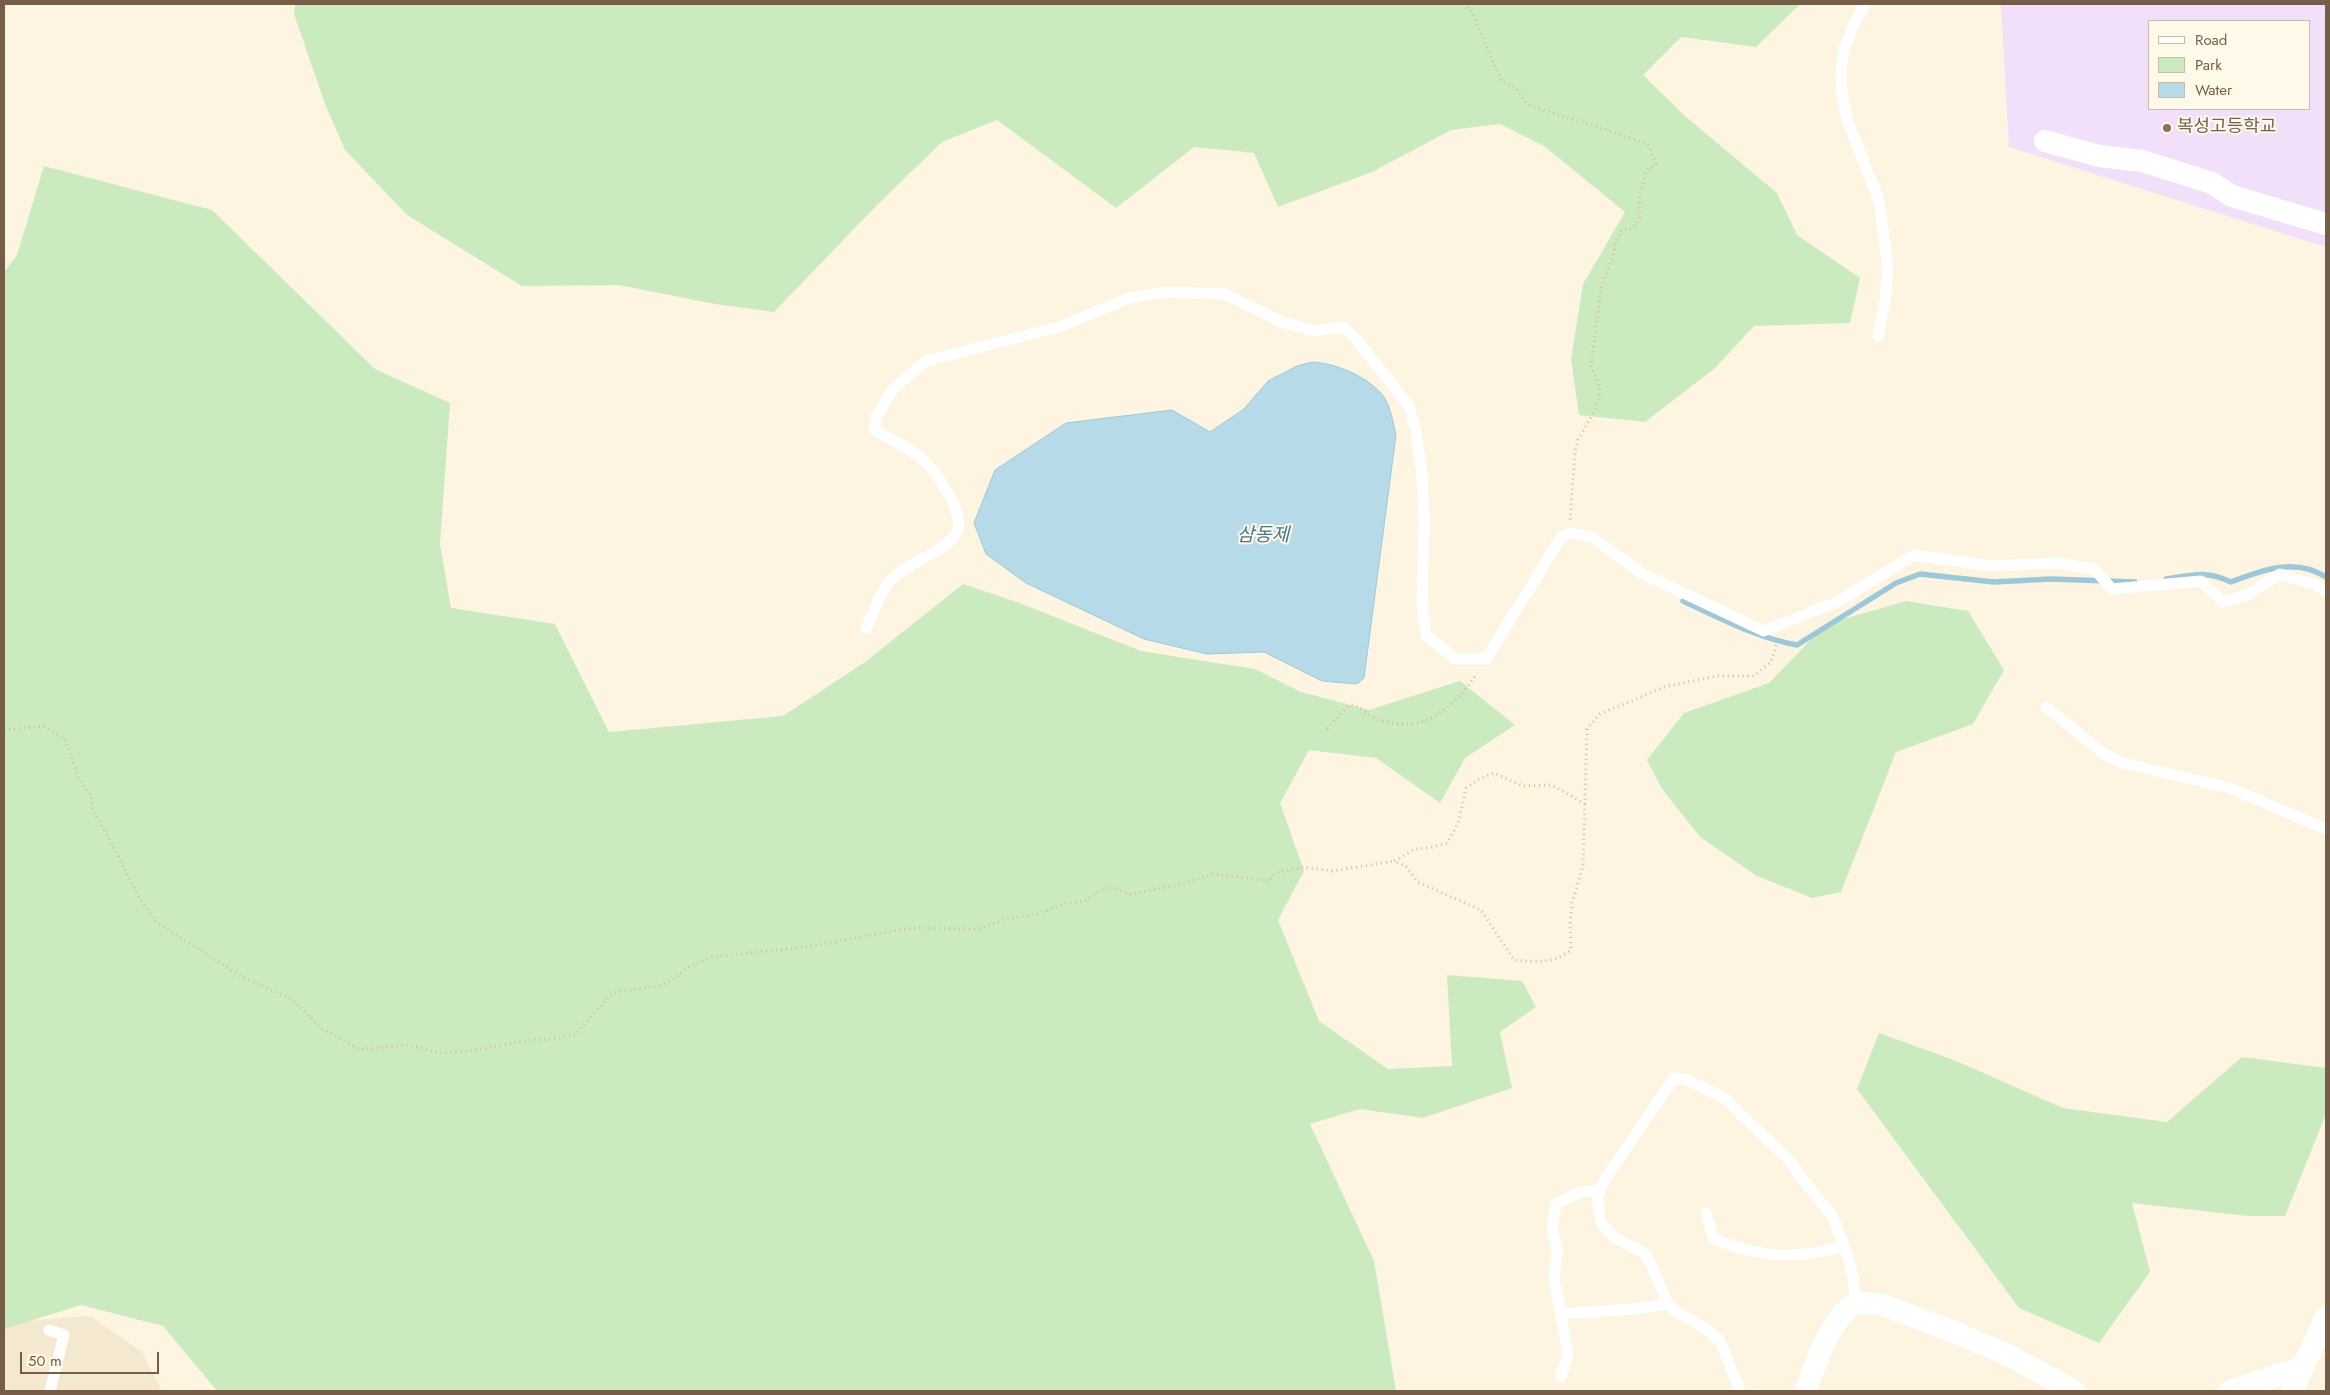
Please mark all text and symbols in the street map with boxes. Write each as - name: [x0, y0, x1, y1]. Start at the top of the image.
- legend: [2148, 20, 2310, 110]
- text: Road: [2195, 29, 2227, 51]
- text: Park: [2195, 54, 2222, 76]
- text: Water: [2195, 79, 2232, 101]
- place label: 복성고등학교: [2177, 117, 2276, 139]
- marker: 복성고등학교: [2161, 122, 2173, 134]
- water label: 삼동제: [1237, 525, 1289, 547]
- scale bar: [22, 1342, 161, 1374]
- text: 50 m: [28, 1350, 62, 1372]

